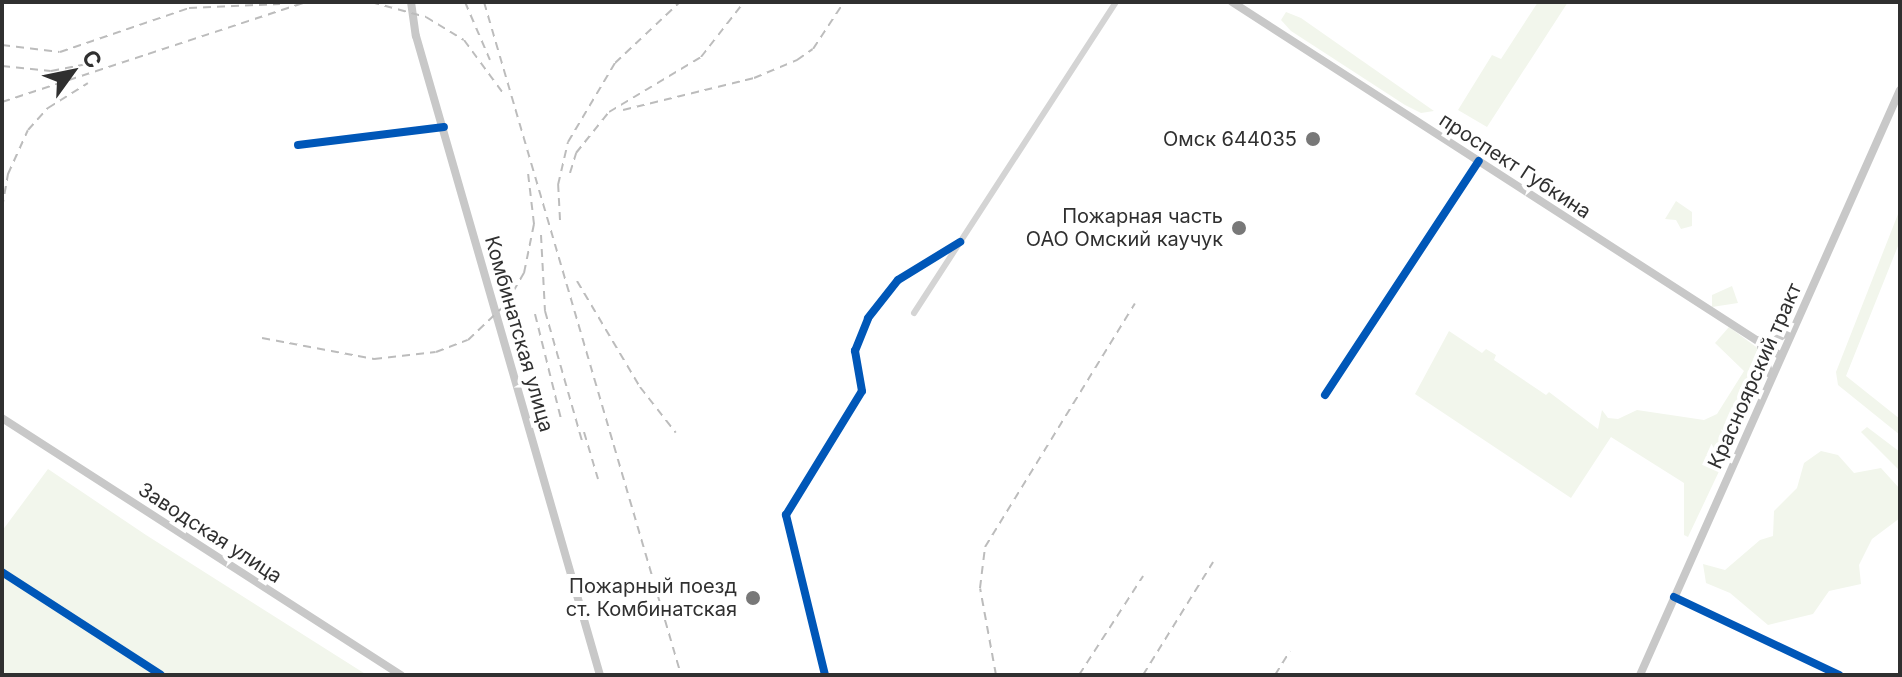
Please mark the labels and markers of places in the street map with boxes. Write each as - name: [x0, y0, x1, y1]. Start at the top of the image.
- place label: Омск 644035: [1163, 127, 1297, 151]
- marker: Омск 644035: [1304, 130, 1322, 148]
- place label: Пожарная часть ОАО Омский каучук: [1026, 204, 1223, 251]
- marker: Пожарная часть ОАО Омский каучук: [1230, 219, 1248, 237]
- place label: Пожарный поезд ст. Комбинатская: [566, 574, 737, 621]
- marker: Пожарный поезд ст. Комбинатская: [744, 589, 762, 607]

